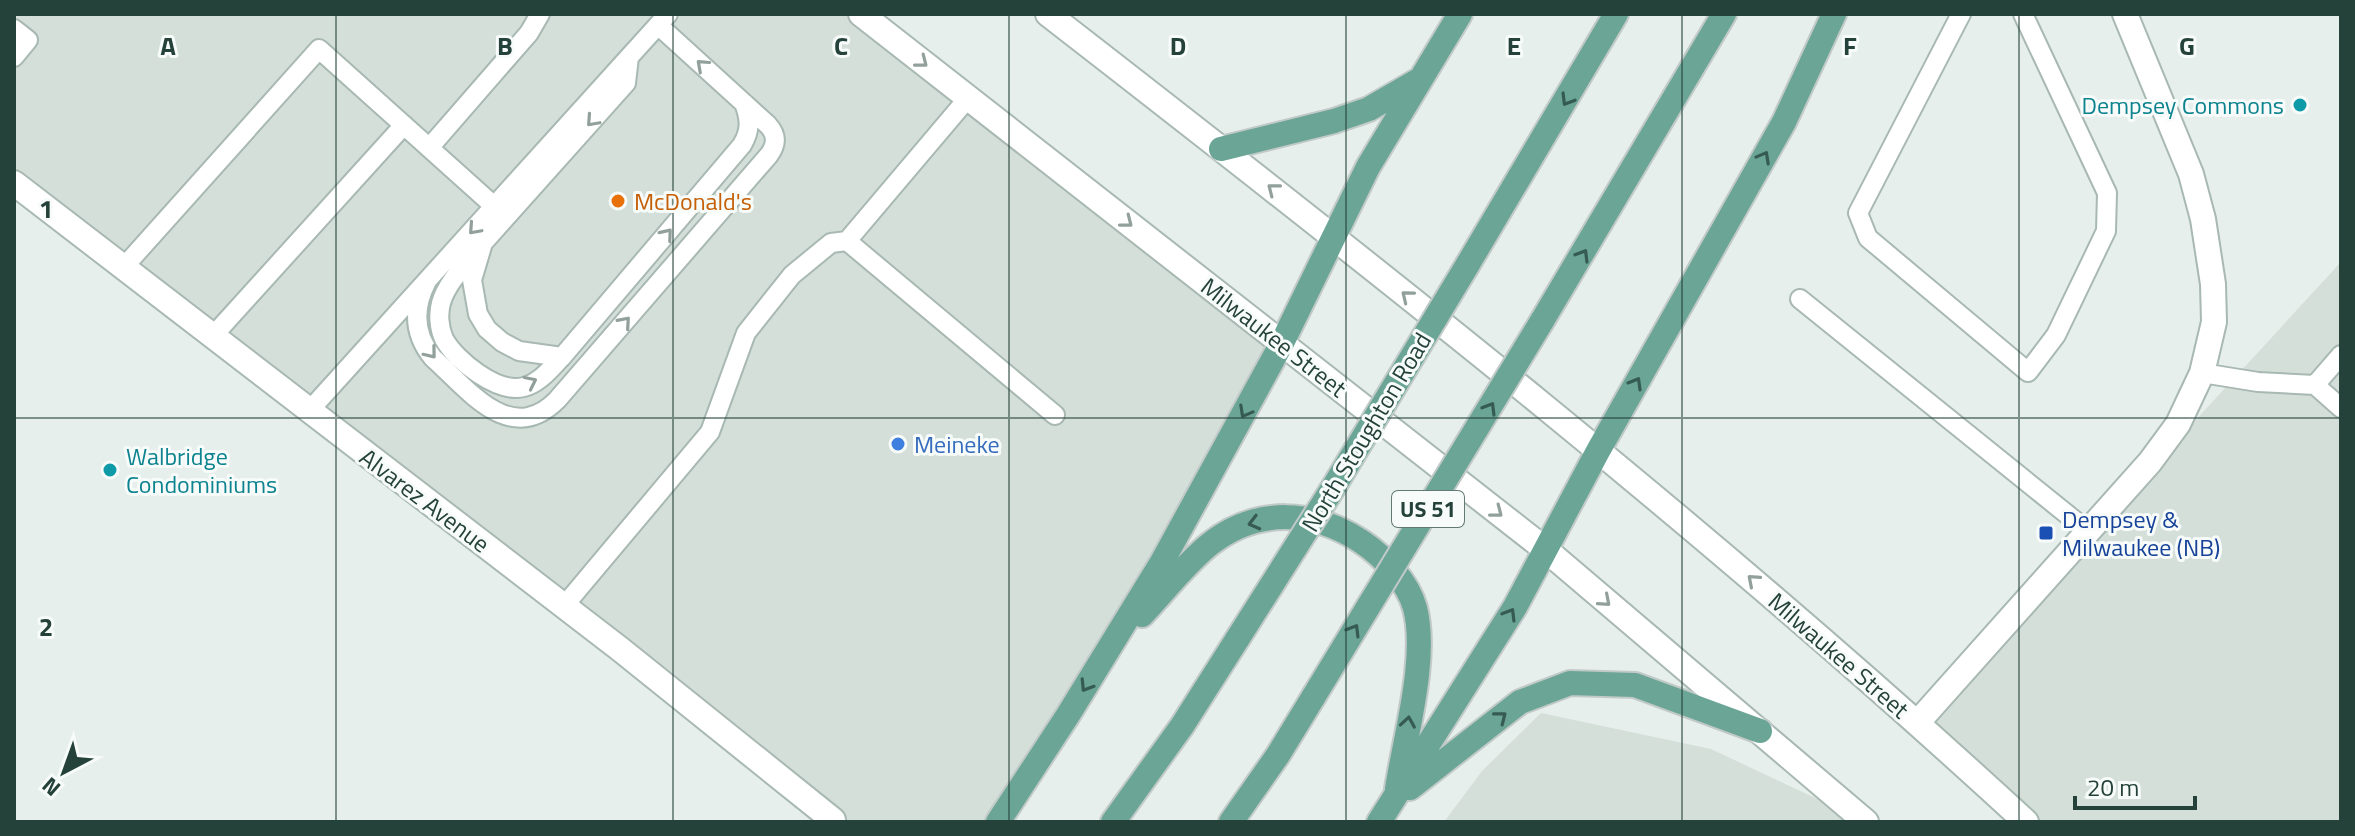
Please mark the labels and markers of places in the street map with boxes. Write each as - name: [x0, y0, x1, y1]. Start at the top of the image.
- place label: Dempsey Commons: [2081, 87, 2284, 123]
- marker: Dempsey Commons: [2291, 96, 2309, 114]
- place label: McDonald's: [634, 183, 752, 219]
- marker: McDonald's: [609, 192, 627, 210]
- place label: Meineke: [914, 426, 1000, 462]
- marker: Meineke: [889, 435, 907, 453]
- place label: Walbridge Condominiums: [126, 438, 277, 502]
- marker: Walbridge Condominiums: [101, 461, 119, 479]
- place label: Dempsey & Milwaukee (NB): [2062, 501, 2220, 565]
- marker: Dempsey & Milwaukee (NB): [2037, 524, 2055, 542]

